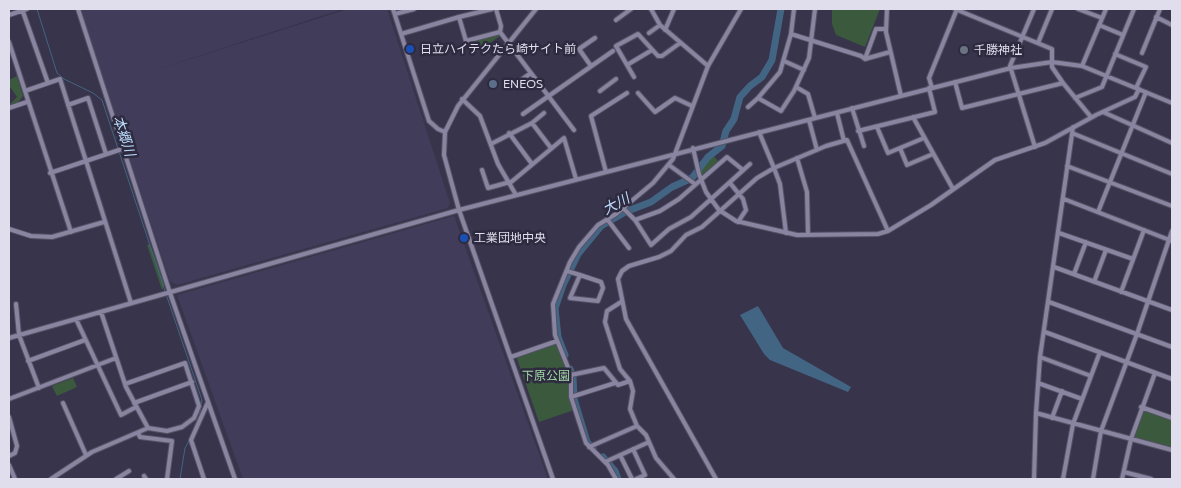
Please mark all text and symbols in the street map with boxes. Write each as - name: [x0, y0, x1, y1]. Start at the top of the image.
- place label: 日立ハイテクたら崎サイト前: [420, 42, 576, 56]
- marker: 日立ハイテクたら崎サイト前: [404, 43, 416, 55]
- place label: 千勝神社: [974, 43, 1022, 57]
- marker: 千勝神社: [958, 44, 970, 56]
- place label: ENEOS: [503, 77, 543, 91]
- marker: ENEOS: [487, 78, 499, 90]
- water label: 本郷川: [110, 113, 138, 159]
- water label: 大川: [600, 190, 632, 218]
- place label: 工業団地中央: [474, 231, 546, 245]
- marker: 工業団地中央: [458, 232, 470, 244]
- park label: 下原公園: [522, 369, 570, 383]

